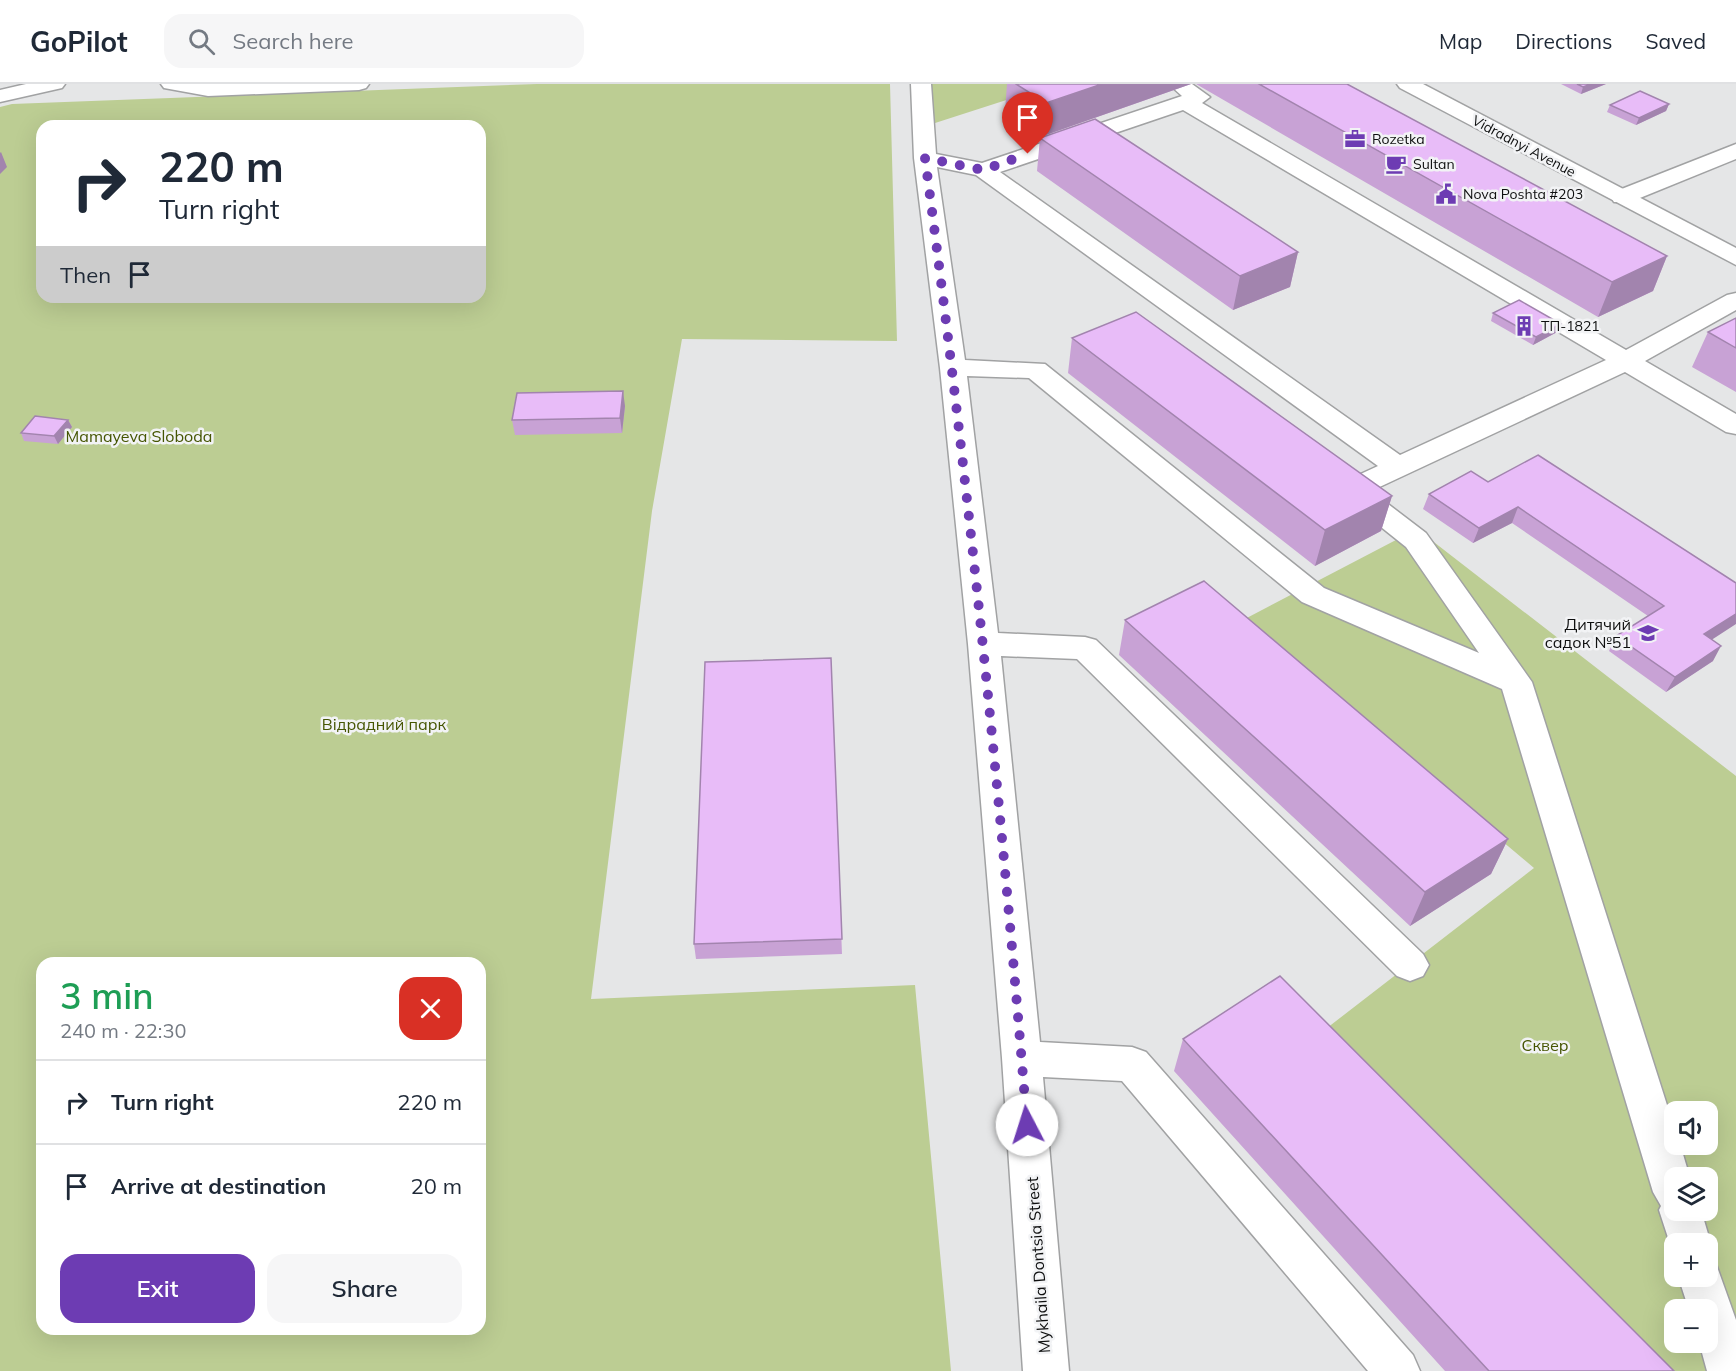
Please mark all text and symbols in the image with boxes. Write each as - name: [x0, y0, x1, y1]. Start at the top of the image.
- search box: [164, 14, 584, 68]
- text: GoPilot: [30, 24, 128, 59]
- icon: search: [185, 25, 218, 58]
- text: Search here: [233, 27, 354, 55]
- text: Map: [1439, 28, 1482, 54]
- text: Directions: [1515, 28, 1612, 54]
- text: Saved: [1645, 28, 1706, 54]
- pin: [1002, 92, 1053, 154]
- icon: arrive: [1011, 101, 1044, 134]
- street label: Vidradnyi Avenue: [1469, 111, 1579, 181]
- office icon: Rozetka: [1343, 127, 1367, 151]
- place label: Rozetka: [1372, 130, 1425, 148]
- text: 220 m: [159, 140, 284, 193]
- icon: right: [60, 144, 138, 222]
- cafe icon: Sultan: [1384, 152, 1408, 176]
- place label: Sultan: [1413, 155, 1455, 173]
- public building icon: Nova Poshta #203: [1434, 182, 1458, 206]
- place label: Nova Poshta #203: [1463, 185, 1583, 203]
- text: Turn right: [159, 192, 279, 226]
- icon: arrive: [123, 258, 156, 291]
- text: Then: [60, 261, 111, 289]
- building icon: ТП-1821: [1512, 314, 1536, 338]
- place label: ТП-1821: [1541, 317, 1600, 335]
- park label: Mamayeva Sloboda: [66, 426, 212, 446]
- place label: Дитячий садок №51: [1545, 614, 1631, 652]
- school or university icon: Дитячий садок №51: [1636, 621, 1660, 645]
- park label: Відрадний парк: [322, 714, 447, 734]
- text: 3 min: [60, 973, 154, 1018]
- button: close: [399, 977, 462, 1040]
- text: 240 m · 22:30: [60, 1018, 186, 1043]
- park label: Сквер: [1521, 1035, 1569, 1055]
- icon: right: [60, 1086, 93, 1119]
- text: Turn right: [111, 1088, 214, 1116]
- text: 220 m: [397, 1088, 462, 1116]
- position arrow: [995, 1093, 1059, 1157]
- map controls: [1664, 1101, 1718, 1353]
- button: sound: [1664, 1101, 1718, 1155]
- button: layers: [1664, 1167, 1718, 1221]
- icon: arrive: [60, 1170, 93, 1203]
- text: Arrive at destination: [111, 1172, 326, 1200]
- text: 20 m: [411, 1172, 462, 1200]
- street label: Mykhaila Dontsia Street: [1022, 1176, 1054, 1354]
- button: +: [1664, 1233, 1718, 1287]
- button: Exit: [60, 1254, 255, 1323]
- button: Share: [267, 1254, 462, 1323]
- button: −: [1664, 1299, 1718, 1353]

